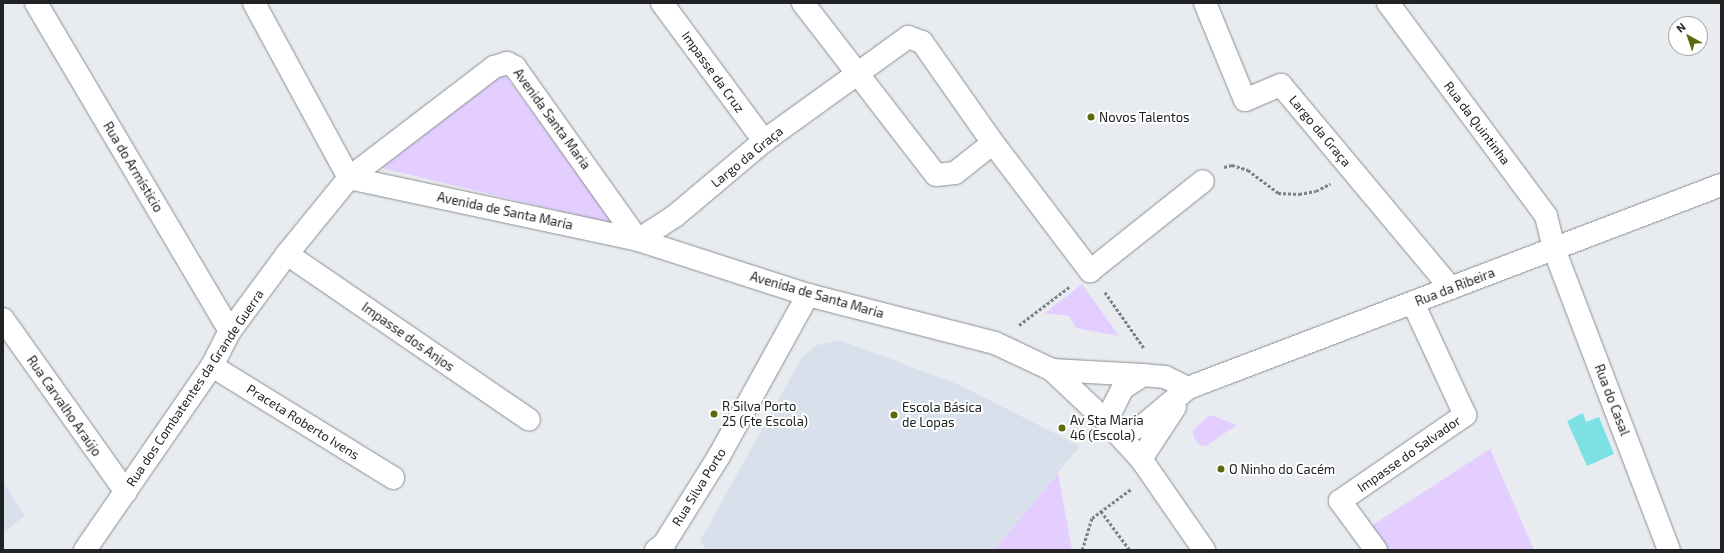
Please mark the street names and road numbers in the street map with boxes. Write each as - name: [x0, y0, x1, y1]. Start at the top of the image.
- street label: Impasse da Cruz: [678, 28, 748, 116]
- street label: Avenida Santa Maria: [510, 65, 594, 173]
- street label: Rua da Quintinha: [1441, 78, 1513, 168]
- street label: Largo da Graça: [1286, 92, 1354, 170]
- street label: Rua do Armísticio: [100, 119, 166, 215]
- street label: Largo da Graça: [708, 123, 786, 191]
- street label: Avenida de Santa Maria: [436, 189, 574, 233]
- street label: Rua da Ribeira: [1413, 265, 1497, 309]
- street label: Avenida de Santa Maria: [748, 268, 886, 322]
- street label: Rua dos Combatentes da Grande Guerra: [123, 286, 267, 490]
- street label: Impasse dos Anjos: [359, 299, 457, 375]
- street label: Rua Carvalho Araújo: [23, 353, 105, 459]
- street label: Rua do Casal: [1591, 362, 1633, 438]
- street label: Praceta Roberto Ivens: [244, 381, 362, 463]
- street label: Impasse do Salvador: [1354, 413, 1464, 495]
- street label: Rua Silva Porto: [669, 445, 729, 529]

